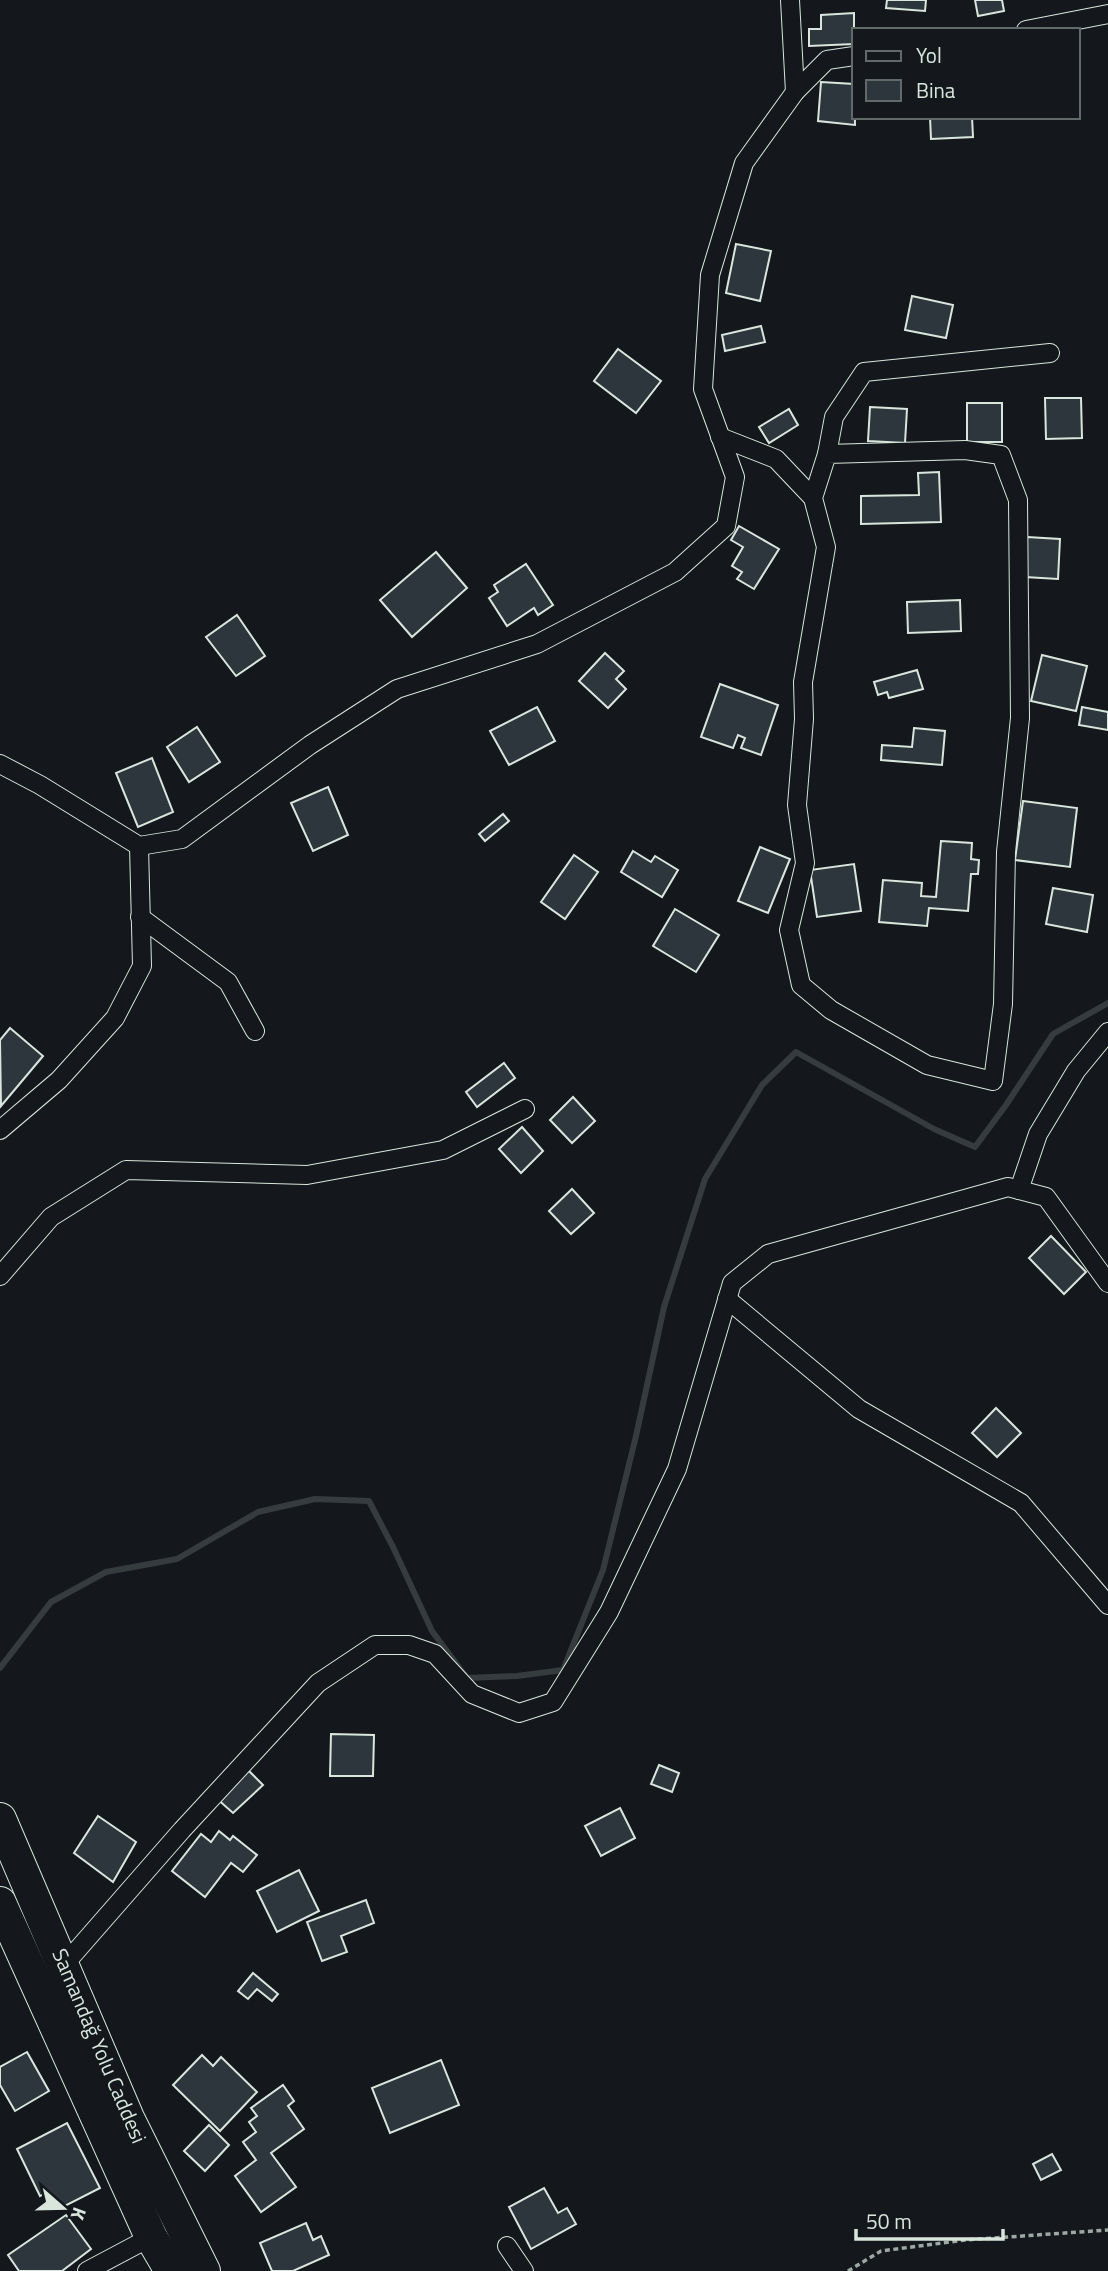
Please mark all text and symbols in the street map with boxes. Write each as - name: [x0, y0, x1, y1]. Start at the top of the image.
- legend: [852, 28, 1080, 119]
- text: Yol: [916, 39, 942, 71]
- text: Bina: [916, 74, 956, 106]
- street label: Samandağ Yolu Caddesi: [44, 1943, 155, 2148]
- north arrow: [28, 2173, 98, 2243]
- scale bar: [856, 2198, 1003, 2242]
- text: K: [64, 2204, 95, 2224]
- text: 50 m: [866, 2205, 912, 2237]

